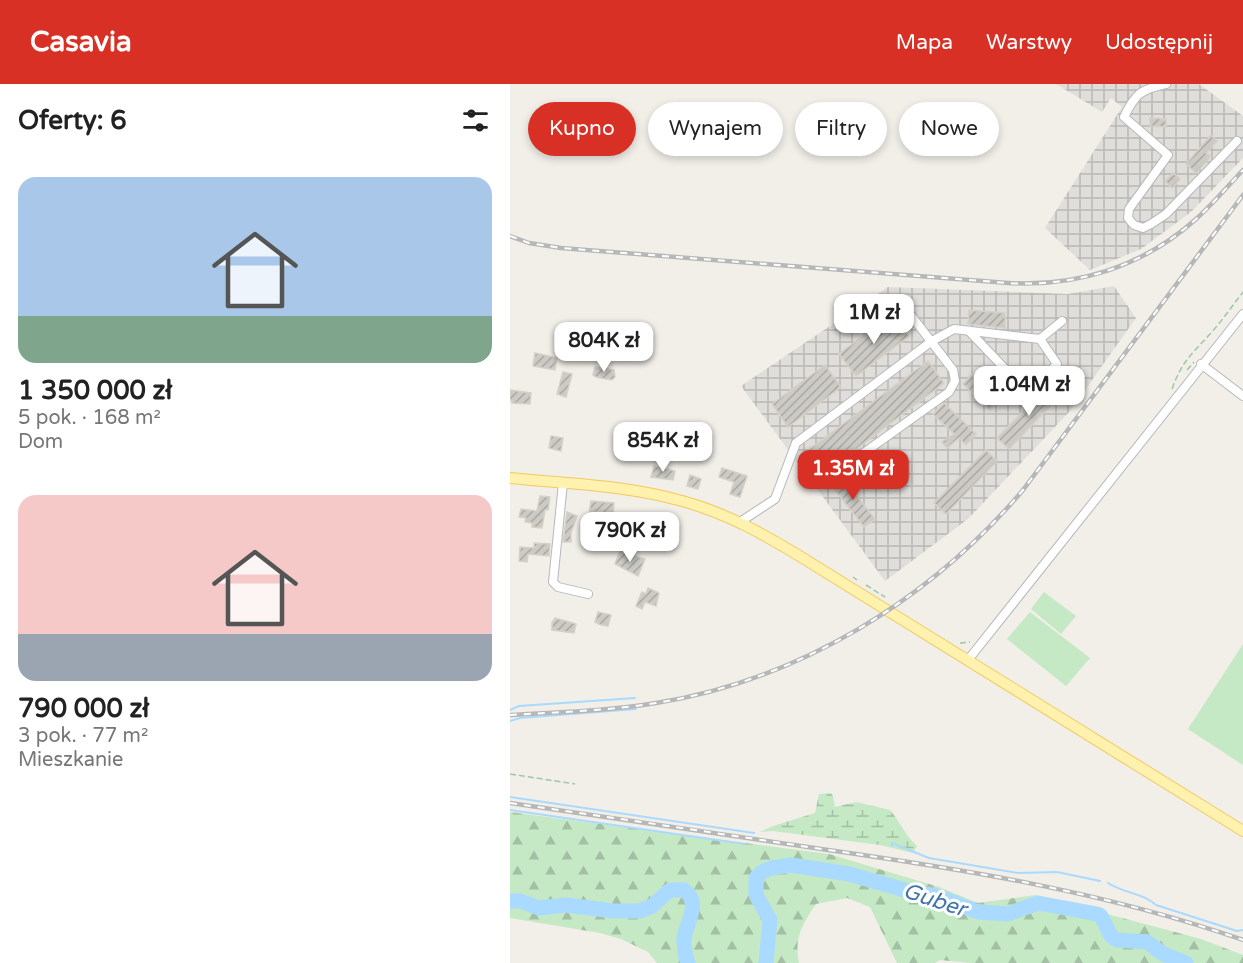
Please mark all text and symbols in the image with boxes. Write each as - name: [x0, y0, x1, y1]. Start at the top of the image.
- text: Casavia: [30, 25, 132, 59]
- text: Mapa: [896, 30, 953, 55]
- text: Warstwy: [986, 30, 1072, 55]
- text: Udostępnij: [1105, 30, 1213, 55]
- chip: Kupno: [528, 102, 636, 156]
- chip: Wynajem: [648, 102, 783, 156]
- chip: Filtry: [795, 102, 887, 156]
- chip: Nowe: [899, 102, 999, 156]
- icon: filters: [459, 104, 492, 137]
- text: Oferty: 6: [18, 105, 127, 136]
- icon: home: [201, 216, 309, 324]
- pin: 1M zł: [832, 294, 916, 345]
- text: 1M zł: [848, 301, 900, 325]
- pin: 804K zł: [549, 322, 659, 373]
- text: 804K zł: [568, 329, 640, 353]
- pin: 1.04M zł: [967, 366, 1091, 417]
- text: 1.04M zł: [988, 373, 1070, 397]
- text: 1 350 000 zł: [18, 375, 172, 406]
- text: 5 pok. · 168 m²: [18, 406, 161, 430]
- pin: 854K zł: [608, 422, 718, 473]
- text: 854K zł: [627, 429, 699, 453]
- text: Dom: [18, 430, 63, 454]
- pin: 1.35M zł: [791, 450, 915, 501]
- text: 1.35M zł: [812, 457, 894, 481]
- pin: 790K zł: [575, 512, 685, 563]
- text: 790K zł: [594, 519, 666, 543]
- icon: home: [201, 534, 309, 642]
- text: 790 000 zł: [18, 693, 149, 724]
- text: 3 pok. · 77 m²: [18, 724, 148, 748]
- text: Mieszkanie: [18, 748, 123, 772]
- water label: Guber: [900, 878, 972, 923]

